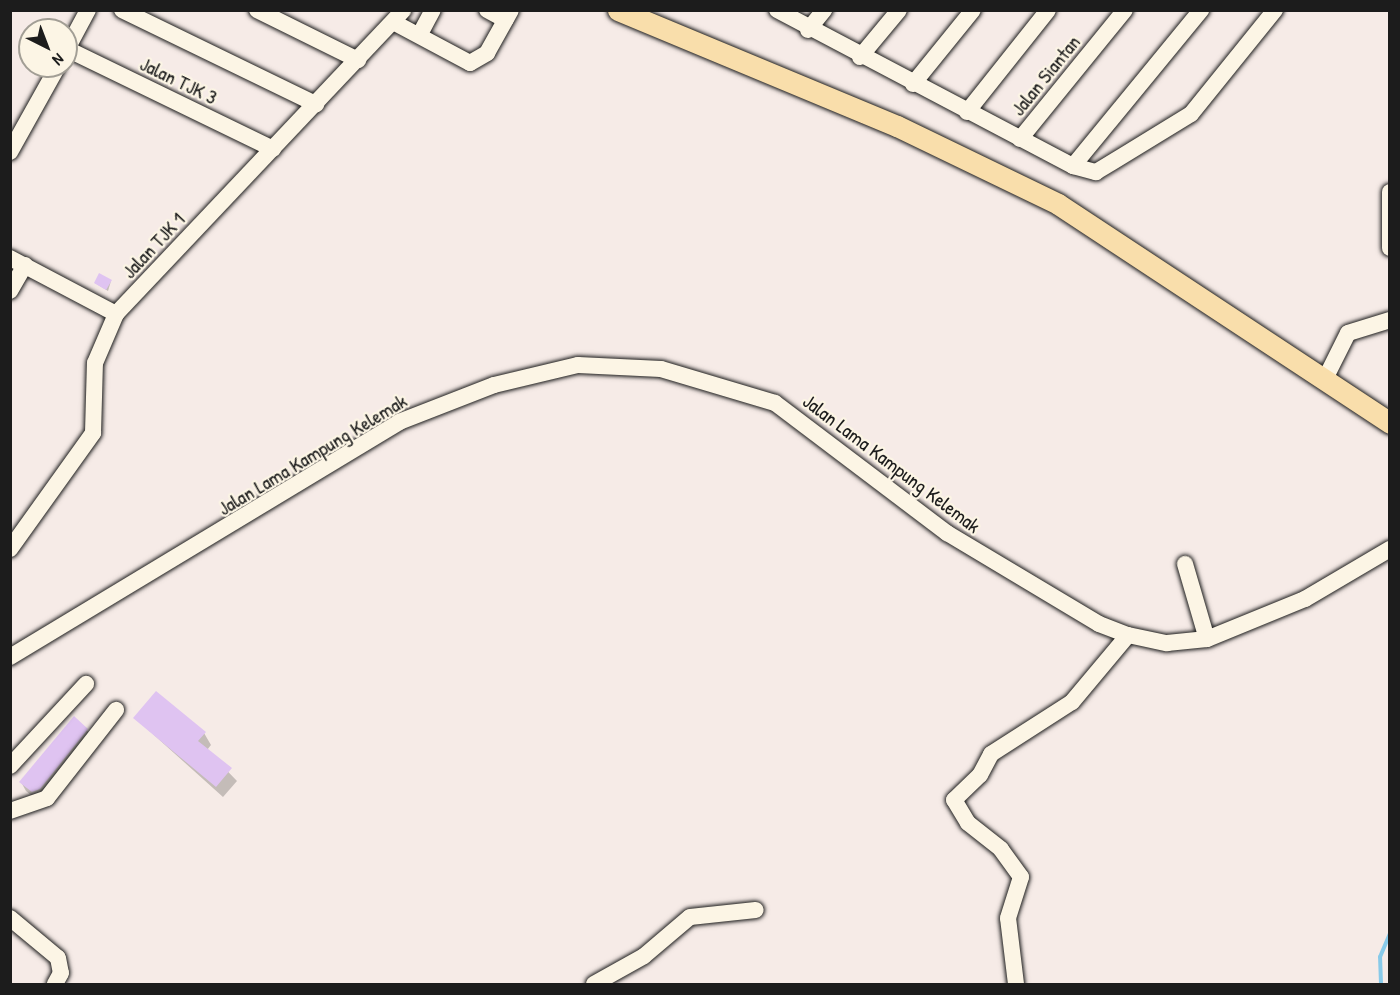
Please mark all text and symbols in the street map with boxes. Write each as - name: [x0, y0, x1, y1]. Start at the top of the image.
- north arrow: [18, 18, 78, 78]
- street label: Jalan Siantan: [1005, 30, 1085, 120]
- text: N: [48, 49, 69, 71]
- street label: Jalan TJK 3: [137, 51, 221, 109]
- street label: Jalan TJK 1: [117, 207, 189, 283]
- street label: Jalan Lama Kampung Kelemak: [213, 388, 411, 520]
- street label: Jalan Lama Kampung Kelemak: [799, 388, 985, 538]

